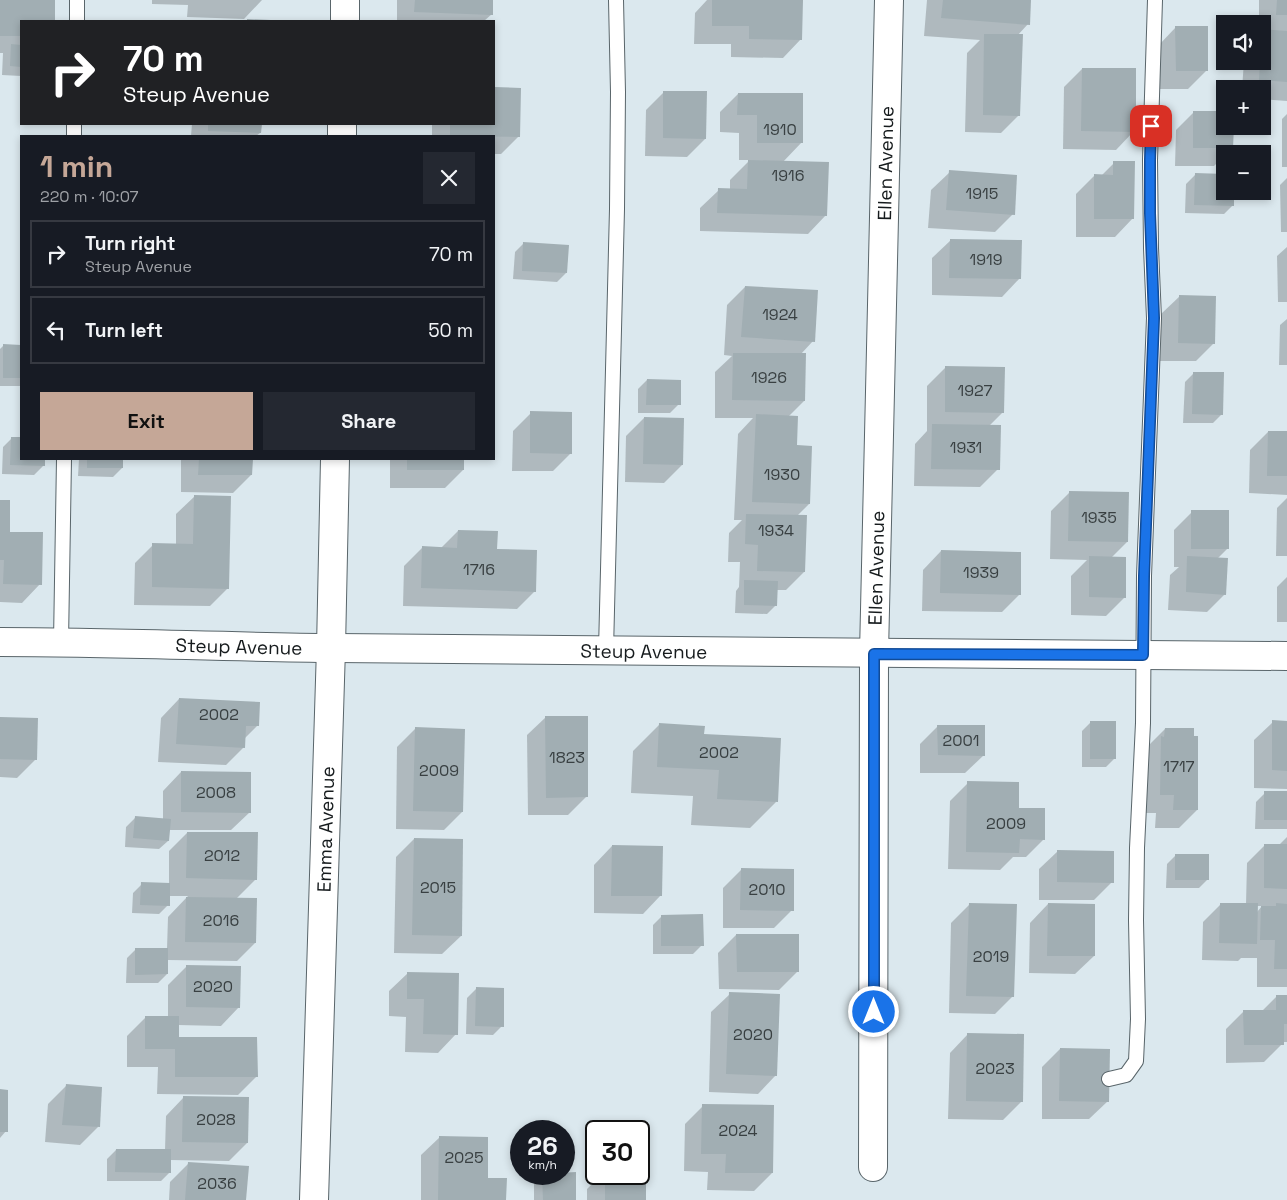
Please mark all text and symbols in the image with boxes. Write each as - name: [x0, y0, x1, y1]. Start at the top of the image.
- map controls: [1216, 15, 1271, 200]
- button: sound: [1216, 15, 1271, 70]
- text: 70 m: [123, 37, 204, 81]
- icon: right: [40, 40, 105, 105]
- text: Steup Avenue: [123, 80, 270, 108]
- button: +: [1216, 80, 1271, 135]
- pin: [1130, 105, 1172, 147]
- street label: Ellen Avenue: [871, 106, 899, 221]
- icon: arrive: [1137, 112, 1165, 140]
- house number: 1910: [763, 119, 797, 140]
- button: −: [1216, 145, 1271, 200]
- text: 1 min: [40, 147, 113, 186]
- button: close: [423, 152, 475, 204]
- house number: 1916: [772, 165, 804, 186]
- house number: 1915: [966, 183, 998, 204]
- text: 220 m · 10:07: [40, 186, 139, 207]
- text: Turn right: [85, 231, 175, 256]
- icon: right: [42, 240, 70, 268]
- text: 70 m: [429, 242, 473, 267]
- house number: 1919: [970, 249, 1002, 270]
- text: Steup Avenue: [85, 256, 192, 277]
- house number: 1924: [762, 304, 798, 325]
- icon: left: [42, 316, 70, 344]
- text: Turn left: [85, 318, 163, 343]
- text: 50 m: [428, 318, 473, 343]
- house number: 1926: [751, 367, 787, 388]
- house number: 1927: [957, 380, 993, 401]
- button: Exit: [40, 392, 253, 450]
- button: Share: [263, 392, 475, 450]
- house number: 1931: [950, 437, 982, 458]
- house number: 1930: [764, 464, 800, 485]
- house number: 1935: [1081, 507, 1117, 528]
- street label: Ellen Avenue: [862, 510, 890, 626]
- house number: 1934: [758, 520, 794, 541]
- house number: 1716: [463, 559, 495, 580]
- house number: 1939: [963, 562, 999, 583]
- street label: Steup Avenue: [175, 632, 303, 660]
- street label: Steup Avenue: [580, 638, 708, 664]
- house number: 2002: [199, 704, 239, 725]
- house number: 2001: [943, 730, 979, 751]
- house number: 2002: [699, 742, 739, 763]
- house number: 1823: [549, 747, 585, 768]
- house number: 1717: [1163, 756, 1195, 777]
- house number: 2009: [419, 760, 459, 781]
- street label: Emma Avenue: [311, 766, 340, 893]
- house number: 2008: [196, 782, 236, 803]
- house number: 2009: [986, 813, 1026, 834]
- house number: 2012: [204, 845, 240, 866]
- house number: 2015: [420, 877, 456, 898]
- house number: 2010: [749, 879, 785, 900]
- house number: 2016: [203, 910, 239, 931]
- house number: 2019: [973, 946, 1009, 967]
- house number: 2020: [193, 976, 233, 997]
- position arrow: [847, 985, 899, 1037]
- house number: 2020: [733, 1024, 773, 1045]
- house number: 2023: [975, 1058, 1015, 1079]
- house number: 2028: [196, 1109, 236, 1130]
- speed limit sign: 30: [585, 1120, 650, 1185]
- house number: 2024: [718, 1120, 758, 1141]
- text: 26: [527, 1130, 558, 1162]
- house number: 2025: [444, 1147, 484, 1168]
- text: km/h: [528, 1157, 557, 1173]
- house number: 2036: [197, 1173, 237, 1194]

